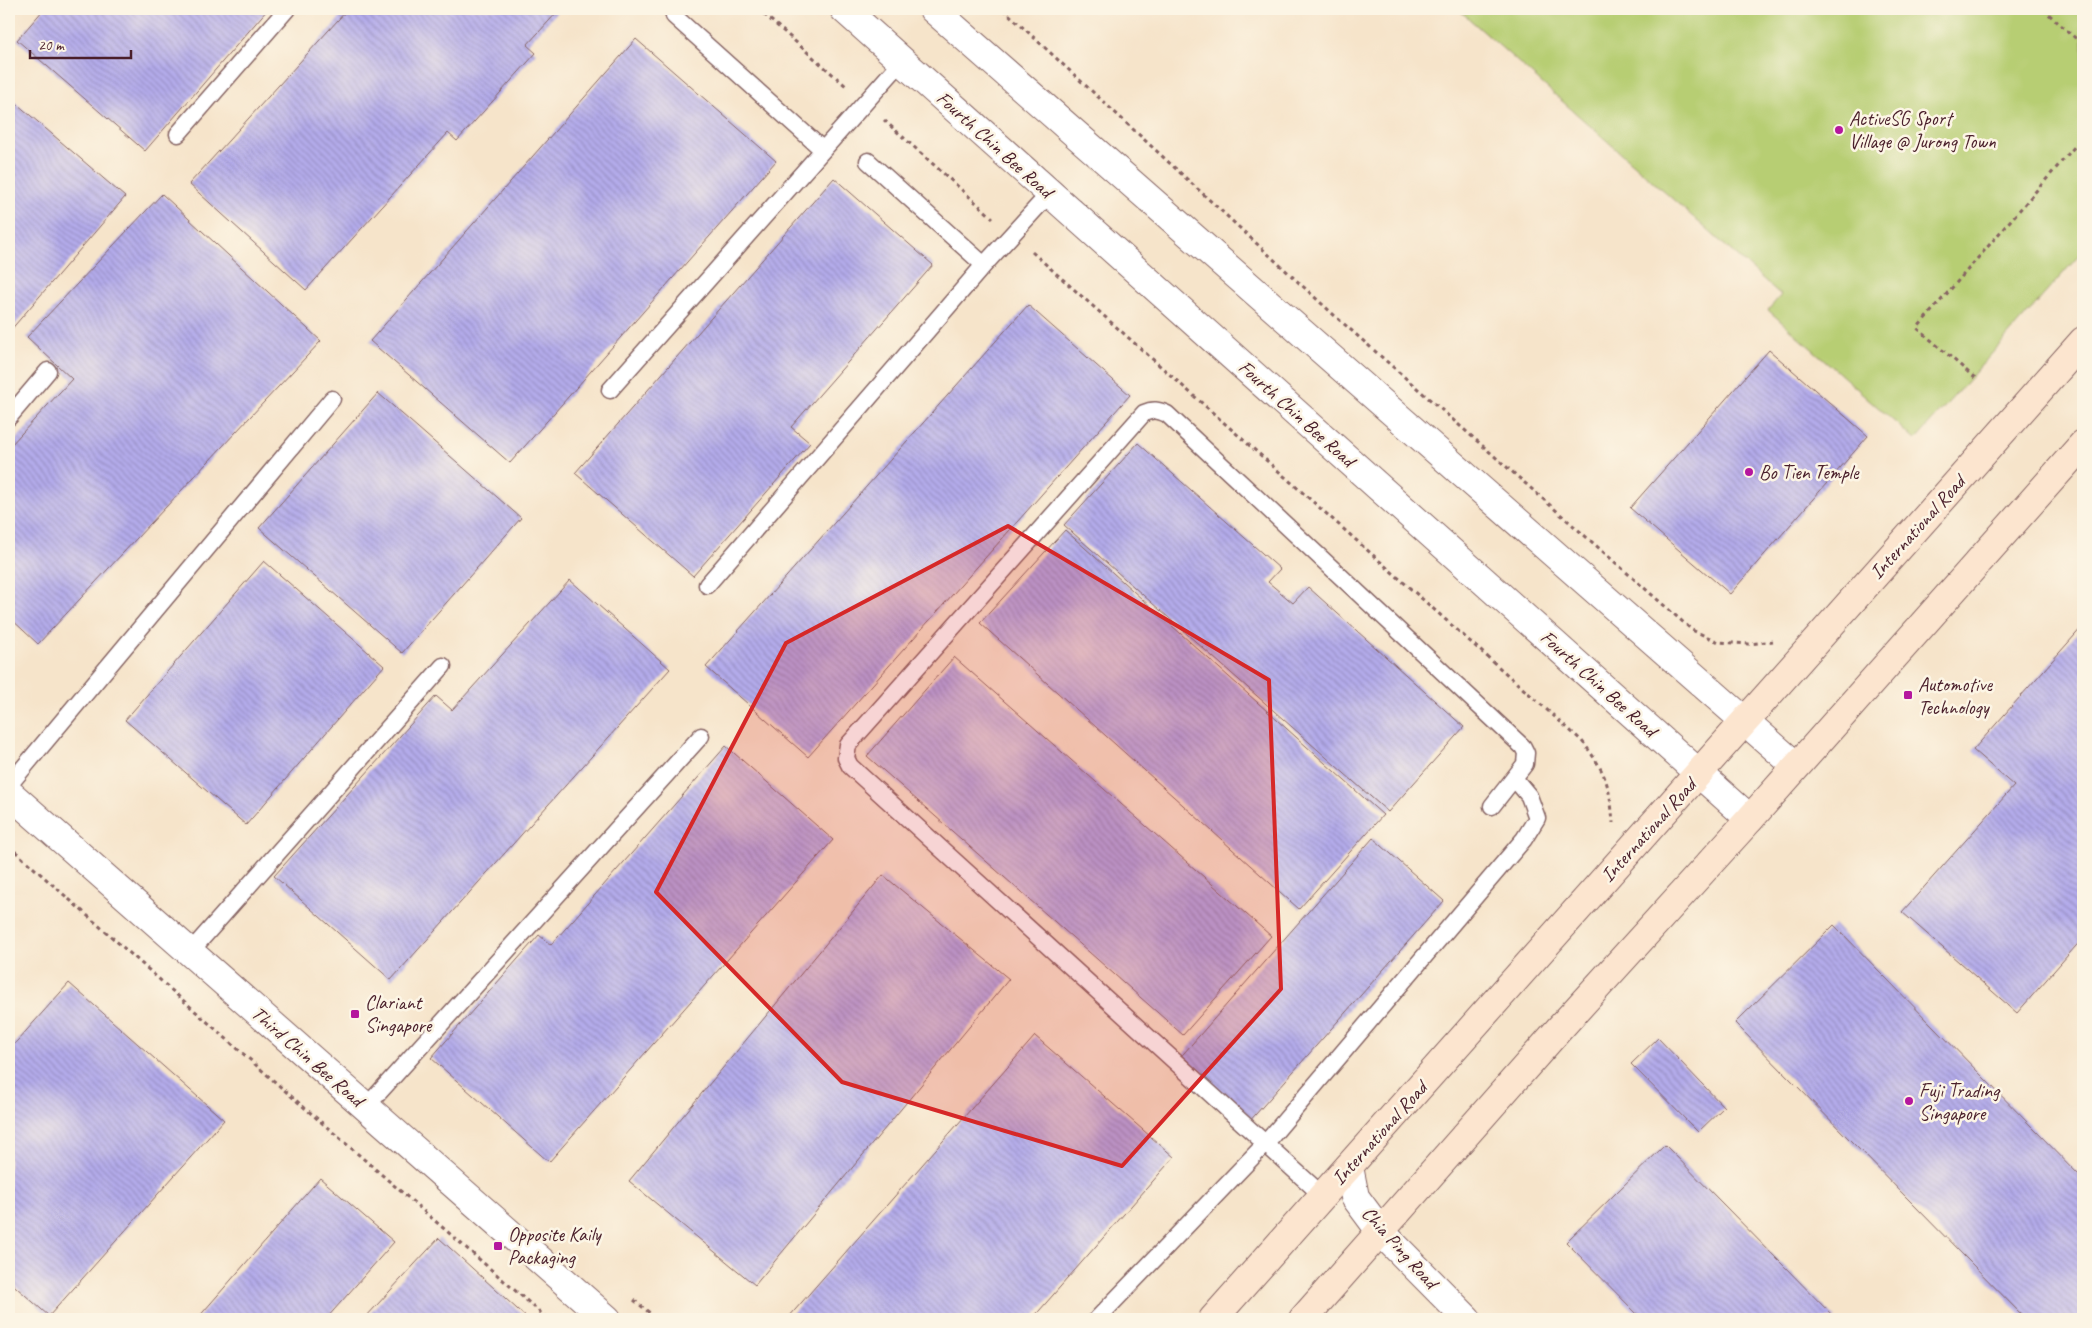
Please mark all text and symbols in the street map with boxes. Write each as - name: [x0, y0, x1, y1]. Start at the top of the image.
- scale bar: [30, 28, 131, 60]
- text: 20 m: [38, 36, 65, 55]
- street label: Fourth Chin Bee Road: [931, 86, 1060, 205]
- place label: ActiveSG Sport Village @ Jurong Town: [1849, 106, 1997, 154]
- marker: ActiveSG Sport Village @ Jurong Town: [1833, 124, 1845, 136]
- street label: Fourth Chin Bee Road: [1233, 355, 1362, 474]
- place label: Bo Tien Temple: [1759, 460, 1860, 485]
- marker: Bo Tien Temple: [1743, 466, 1755, 478]
- street label: International Road: [1864, 468, 1973, 584]
- street label: Fourth Chin Bee Road: [1535, 625, 1664, 744]
- place label: Automotive Technology: [1918, 672, 1993, 720]
- marker: Automotive Technology: [1902, 689, 1914, 701]
- street label: International Road: [1595, 771, 1704, 887]
- place label: Clariant Singapore: [365, 990, 433, 1038]
- street label: Third Chin Bee Road: [246, 1001, 371, 1114]
- marker: Clariant Singapore: [349, 1008, 361, 1020]
- street label: International Road: [1326, 1074, 1435, 1190]
- place label: Fuji Trading Singapore: [1919, 1078, 2001, 1126]
- marker: Fuji Trading Singapore: [1903, 1095, 1915, 1107]
- street label: Chia Ping Road: [1356, 1201, 1445, 1296]
- place label: Opposite Kaily Packaging: [508, 1222, 603, 1270]
- marker: Opposite Kaily Packaging: [492, 1240, 504, 1252]

